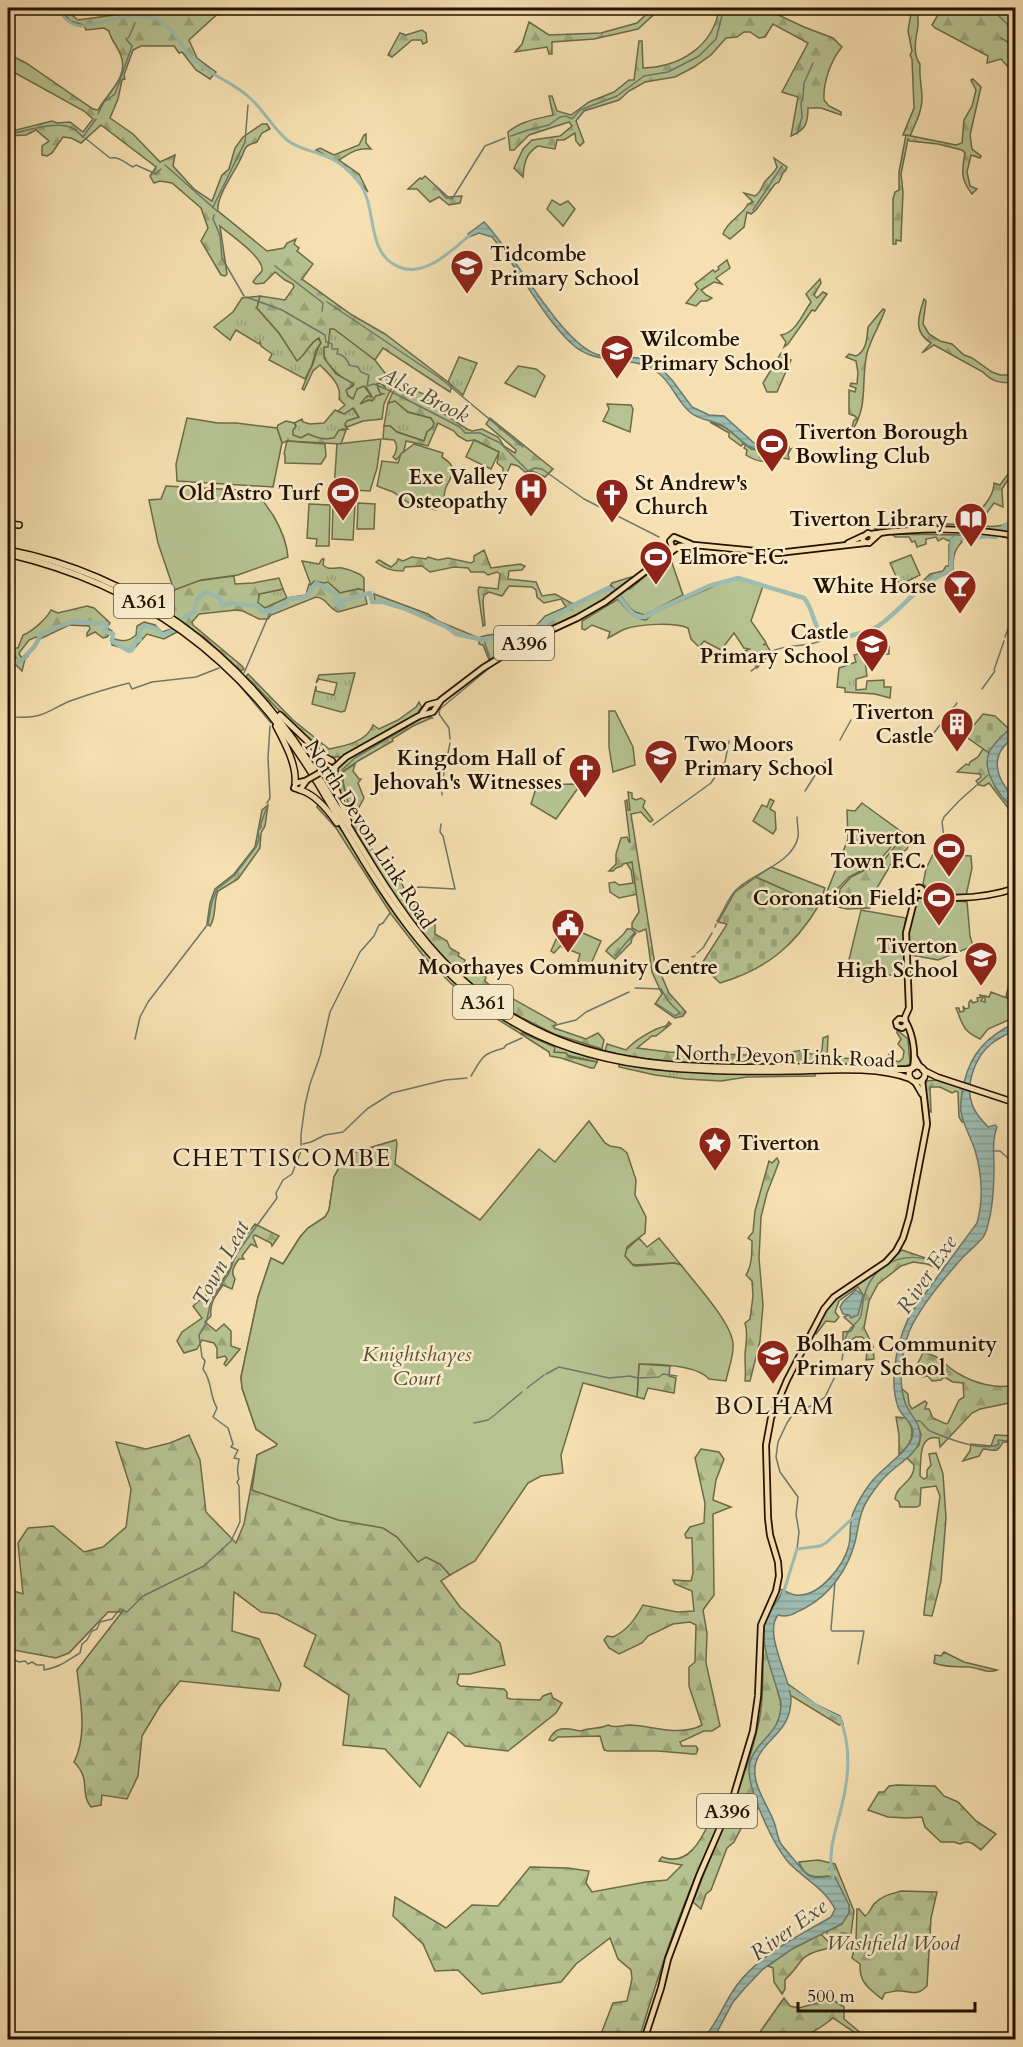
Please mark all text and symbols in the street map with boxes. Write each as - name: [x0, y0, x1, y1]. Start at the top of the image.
- place label: Tidcombe Primary School: [490, 240, 639, 293]
- school or university icon: Tidcombe Primary School: [449, 248, 485, 295]
- place label: Wilcombe Primary School: [639, 325, 789, 378]
- school or university icon: Wilcombe Primary School: [599, 333, 635, 380]
- water label: Alsa Brook: [374, 359, 475, 430]
- place label: Tiverton Borough Bowling Club: [795, 418, 968, 471]
- sports icon: Tiverton Borough Bowling Club: [754, 426, 790, 473]
- place label: Exe Valley Osteopathy: [398, 463, 508, 516]
- place label: St Andrew's Church: [635, 469, 748, 522]
- hospital icon: Exe Valley Osteopathy: [513, 471, 549, 518]
- sports icon: Old Astro Turf: [325, 475, 361, 522]
- church icon: St Andrew's Church: [594, 477, 630, 524]
- place label: Old Astro Turf: [178, 479, 324, 508]
- library icon: Tiverton Library: [953, 501, 989, 548]
- place label: Tiverton Library: [789, 505, 948, 534]
- sports icon: Elmore F.C.: [638, 539, 674, 586]
- place label: Elmore F.C.: [679, 543, 789, 572]
- bar icon: White Horse: [942, 568, 978, 615]
- place label: White Horse: [812, 572, 937, 601]
- road number: A361: [114, 584, 174, 618]
- place label: Castle Primary School: [700, 618, 849, 671]
- road number: A396: [494, 626, 554, 660]
- school or university icon: Castle Primary School: [854, 626, 890, 673]
- place label: Tiverton Castle: [852, 698, 935, 751]
- building icon: Tiverton Castle: [939, 706, 975, 753]
- place label: Two Moors Primary School: [684, 730, 833, 783]
- street label: North Devon Link Road: [297, 734, 442, 935]
- school or university icon: Two Moors Primary School: [643, 738, 679, 785]
- place label: Kingdom Hall of Jehovah's Witnesses: [370, 744, 566, 797]
- church icon: Kingdom Hall of Jehovah's Witnesses: [567, 752, 603, 799]
- place label: Tiverton Town F.C.: [830, 823, 927, 876]
- sports icon: Tiverton Town F.C.: [931, 831, 967, 878]
- sports icon: Coronation Field: [921, 880, 957, 927]
- place label: Coronation Field: [753, 884, 916, 913]
- public building icon: Moorhayes Community Centre: [550, 907, 586, 954]
- place label: Tiverton High School: [837, 932, 959, 985]
- school or university icon: Tiverton High School: [963, 940, 999, 987]
- place label: Moorhayes Community Centre: [418, 953, 718, 982]
- road number: A361: [453, 985, 513, 1019]
- street label: North Devon Link Road: [674, 1038, 896, 1075]
- place icon: Tiverton: [697, 1125, 733, 1172]
- place label: Tiverton: [738, 1129, 820, 1158]
- district label: CHETTISCOMBE: [172, 1142, 392, 1175]
- water label: Town Leat: [185, 1215, 257, 1312]
- water label: River Exe: [890, 1229, 964, 1320]
- place label: Bolham Community Primary School: [796, 1330, 997, 1383]
- school or university icon: Bolham Community Primary School: [755, 1338, 791, 1385]
- park label: Knightshayes Court: [362, 1340, 472, 1393]
- district label: BOLHAM: [715, 1390, 835, 1423]
- road number: A396: [697, 1794, 757, 1828]
- water label: River Exe: [744, 1891, 834, 1968]
- park label: Washfield Wood: [826, 1929, 961, 1958]
- scale bar: [798, 1975, 975, 2013]
- text: 500 m: [807, 1984, 855, 2009]

